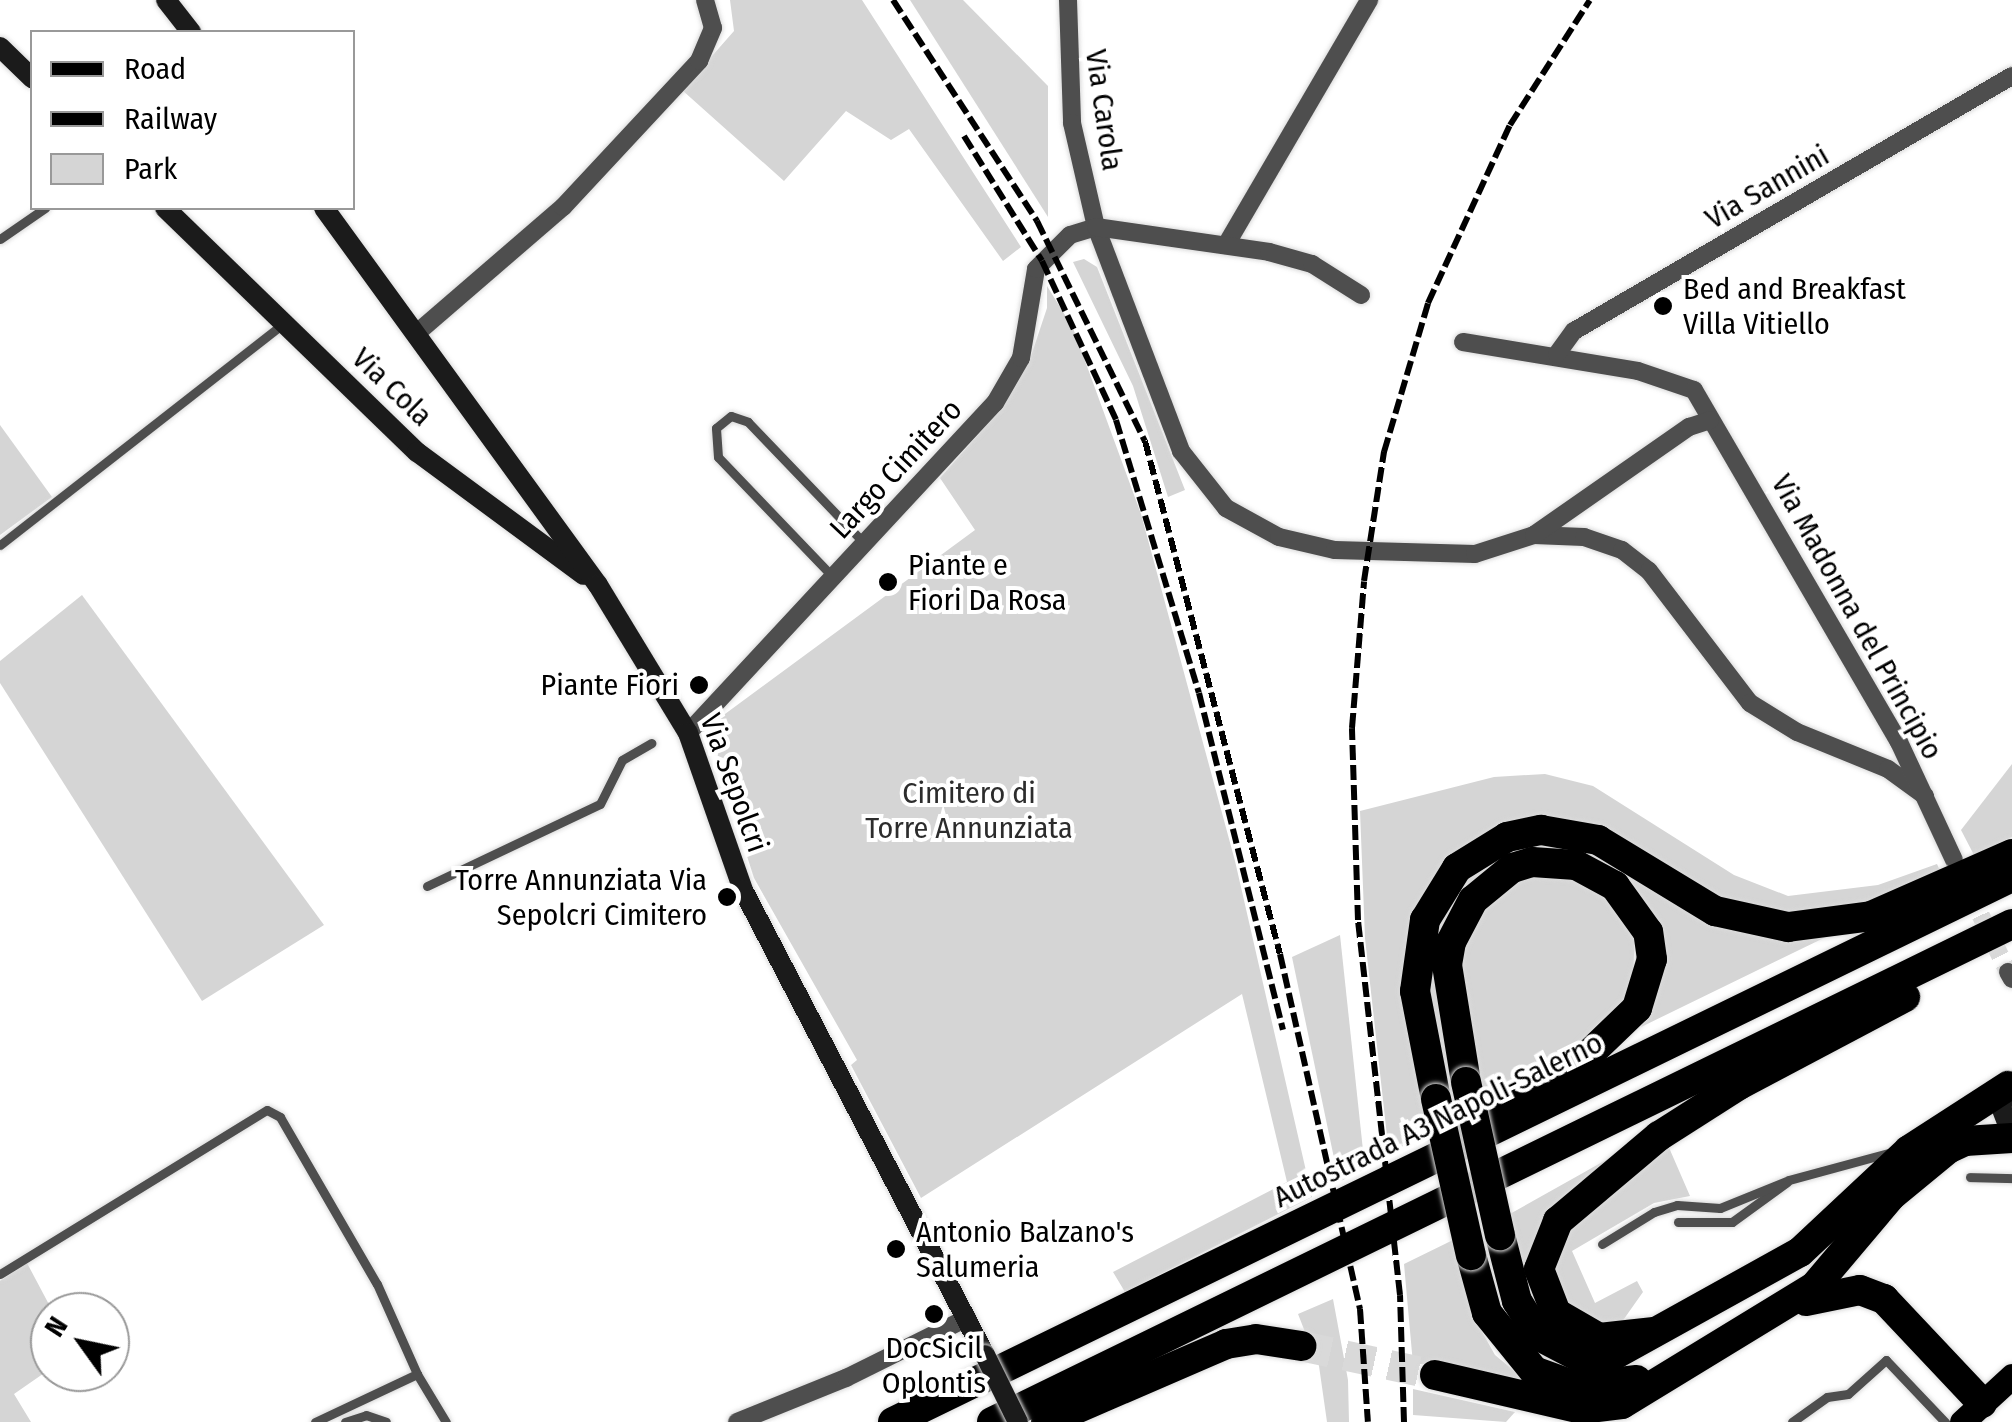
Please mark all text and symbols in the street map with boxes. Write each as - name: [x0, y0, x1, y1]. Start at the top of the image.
- legend: [30, 30, 355, 210]
- street label: Via Carola: [1078, 47, 1130, 173]
- text: Road: [124, 51, 186, 87]
- text: Railway: [124, 101, 217, 137]
- street label: Via Sannini: [1699, 137, 1835, 237]
- text: Park: [124, 151, 177, 187]
- place label: Bed and Breakfast Villa Vitiello: [1683, 271, 1906, 342]
- marker: Bed and Breakfast Villa Vitiello: [1652, 295, 1674, 317]
- street label: Via Cola: [344, 340, 440, 434]
- street label: Largo Cimitero: [822, 392, 970, 546]
- street label: Via Madonna del Principio: [1764, 468, 1950, 766]
- place label: Piante e Fiori Da Rosa: [908, 547, 1066, 618]
- marker: Piante e Fiori Da Rosa: [877, 571, 899, 593]
- place label: Piante Fiori: [540, 667, 679, 703]
- marker: Piante Fiori: [688, 674, 710, 696]
- street label: Via Sepolcri: [692, 709, 776, 857]
- park label: Cimitero di Torre Annunziata: [865, 775, 1073, 846]
- place label: Torre Annunziata Via Sepolcri Cimitero: [455, 862, 707, 932]
- marker: Torre Annunziata Via Sepolcri Cimitero: [716, 886, 738, 908]
- street label: Autostrada A3 Napoli-Salerno: [1268, 1025, 1608, 1215]
- place label: Antonio Balzano's Salumeria: [916, 1214, 1134, 1284]
- marker: Antonio Balzano's Salumeria: [885, 1238, 907, 1260]
- north arrow: [30, 1292, 130, 1392]
- marker: DocSicil Oplontis: [923, 1303, 945, 1325]
- text: N: [38, 1310, 75, 1343]
- place label: DocSicil Oplontis: [882, 1330, 986, 1400]

